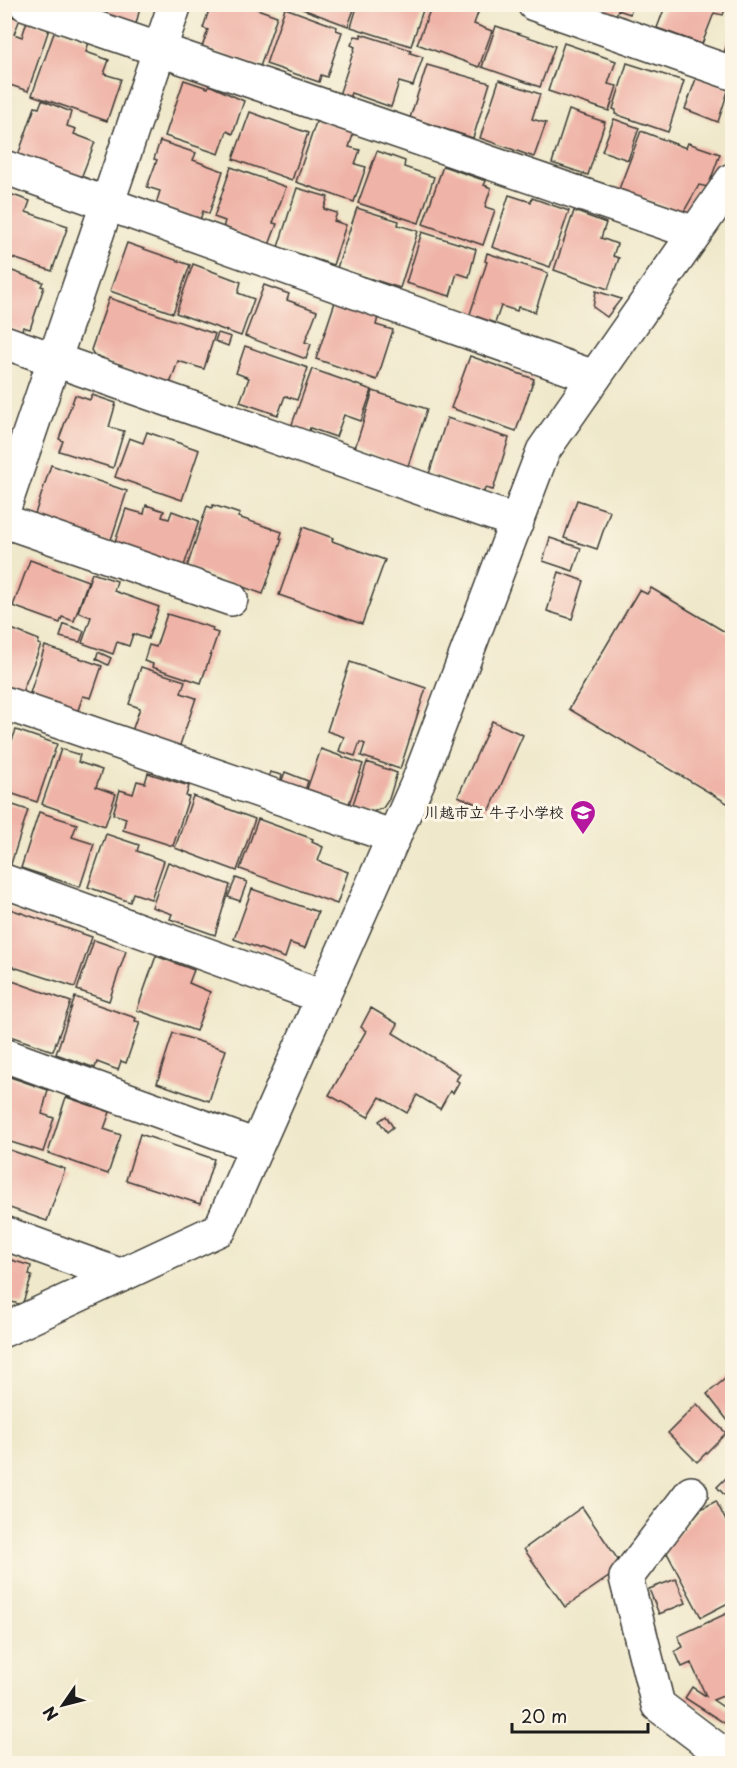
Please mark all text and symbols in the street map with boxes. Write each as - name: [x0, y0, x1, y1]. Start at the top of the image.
- school or university icon: 川越市立 牛子小学校: [568, 798, 598, 836]
- place label: 川越市立 牛子小学校: [424, 800, 564, 823]
- north arrow: [33, 1675, 93, 1735]
- scale bar: [512, 1696, 648, 1734]
- text: N: [36, 1702, 63, 1726]
- text: 20 m: [521, 1702, 567, 1729]

